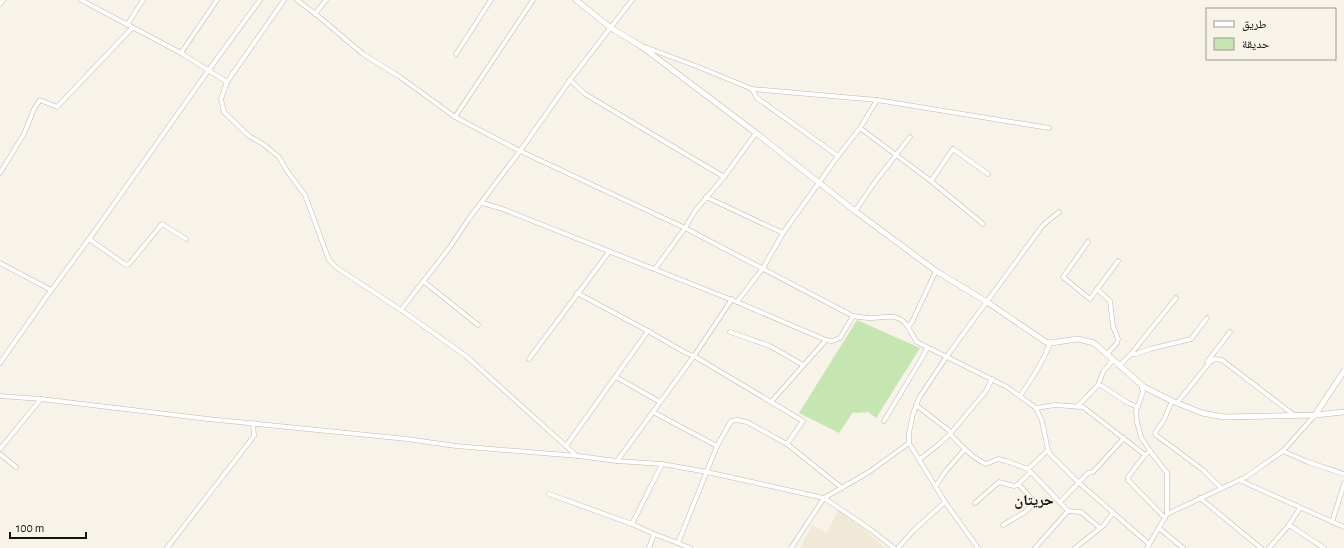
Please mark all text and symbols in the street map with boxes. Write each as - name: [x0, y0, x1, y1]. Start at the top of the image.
- legend: [1206, 8, 1336, 60]
- text: طريق: [1242, 18, 1267, 31]
- text: حديقة: [1242, 38, 1270, 51]
- district label: حريتان: [1014, 493, 1054, 509]
- scale bar: [10, 514, 86, 540]
- text: 100 m: [16, 522, 44, 534]

